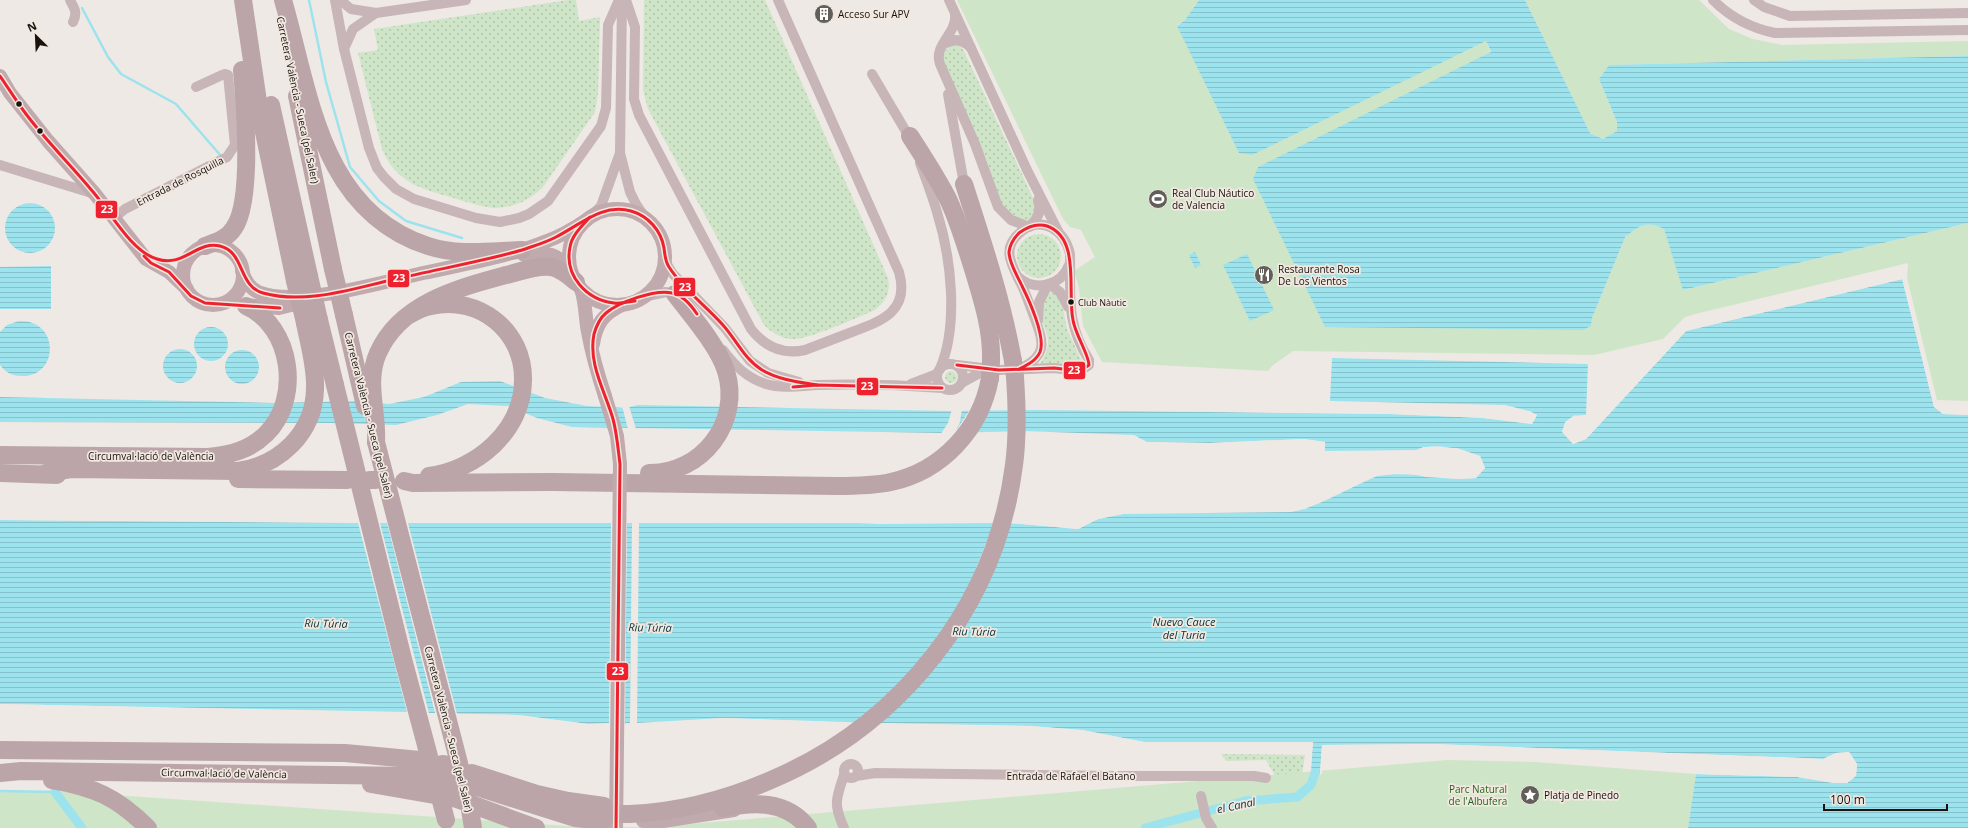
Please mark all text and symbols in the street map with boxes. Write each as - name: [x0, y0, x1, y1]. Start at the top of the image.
- building icon: Acceso Sur APV: [813, 3, 835, 25]
- place label: Acceso Sur APV: [838, 7, 910, 21]
- street label: Carretera València - Sueca (pel Saler): [273, 15, 323, 185]
- north arrow: [16, 16, 56, 56]
- text: N: [25, 18, 39, 35]
- unlabelled marker: [14, 99, 24, 109]
- unlabelled marker: [35, 126, 45, 136]
- street label: Entrada de Rosquilla: [134, 153, 226, 209]
- place label: Real Club Náutico de Valencia: [1172, 186, 1254, 212]
- sports icon: Real Club Náutico de Valencia: [1147, 188, 1169, 210]
- line badge: 23: [95, 200, 118, 219]
- text: 23: [101, 201, 113, 216]
- place label: Restaurante Rosa De Los Vientos: [1278, 262, 1360, 288]
- restaurant icon: Restaurante Rosa De Los Vientos: [1253, 264, 1275, 286]
- line badge: 23: [387, 269, 410, 288]
- text: 23: [393, 270, 405, 285]
- line badge: 23: [673, 277, 696, 297]
- text: 23: [679, 279, 691, 294]
- place label: Club Nàutic: [1078, 296, 1127, 309]
- marker: Club Nàutic: [1066, 297, 1076, 307]
- street label: Carretera València - Sueca (pel Saler): [342, 331, 396, 499]
- line badge: 23: [1063, 361, 1086, 380]
- text: 23: [1068, 362, 1080, 377]
- line badge: 23: [856, 377, 879, 396]
- text: 23: [861, 378, 873, 393]
- street label: Circumval·lació de València: [88, 449, 214, 463]
- water label: Nuevo Cauce del Turia: [1152, 614, 1216, 642]
- water label: Riu Túria: [304, 615, 348, 631]
- water label: Riu Túria: [628, 619, 672, 635]
- water label: Riu Túria: [952, 623, 996, 639]
- street label: Carretera València - Sueca (pel Saler): [422, 645, 476, 813]
- line badge: 23: [606, 662, 629, 681]
- text: 23: [612, 663, 624, 678]
- street label: Circumval·lació de València: [161, 765, 287, 781]
- street label: Entrada de Rafael el Batano: [1007, 769, 1135, 783]
- park label: Parc Natural de l'Albufera: [1449, 782, 1507, 808]
- place icon: Platja de Pinedo: [1519, 784, 1541, 806]
- scale bar: [1824, 786, 1947, 812]
- place label: Platja de Pinedo: [1544, 788, 1619, 802]
- text: 100 m: [1830, 791, 1865, 808]
- water label: el Canal: [1215, 794, 1257, 816]

